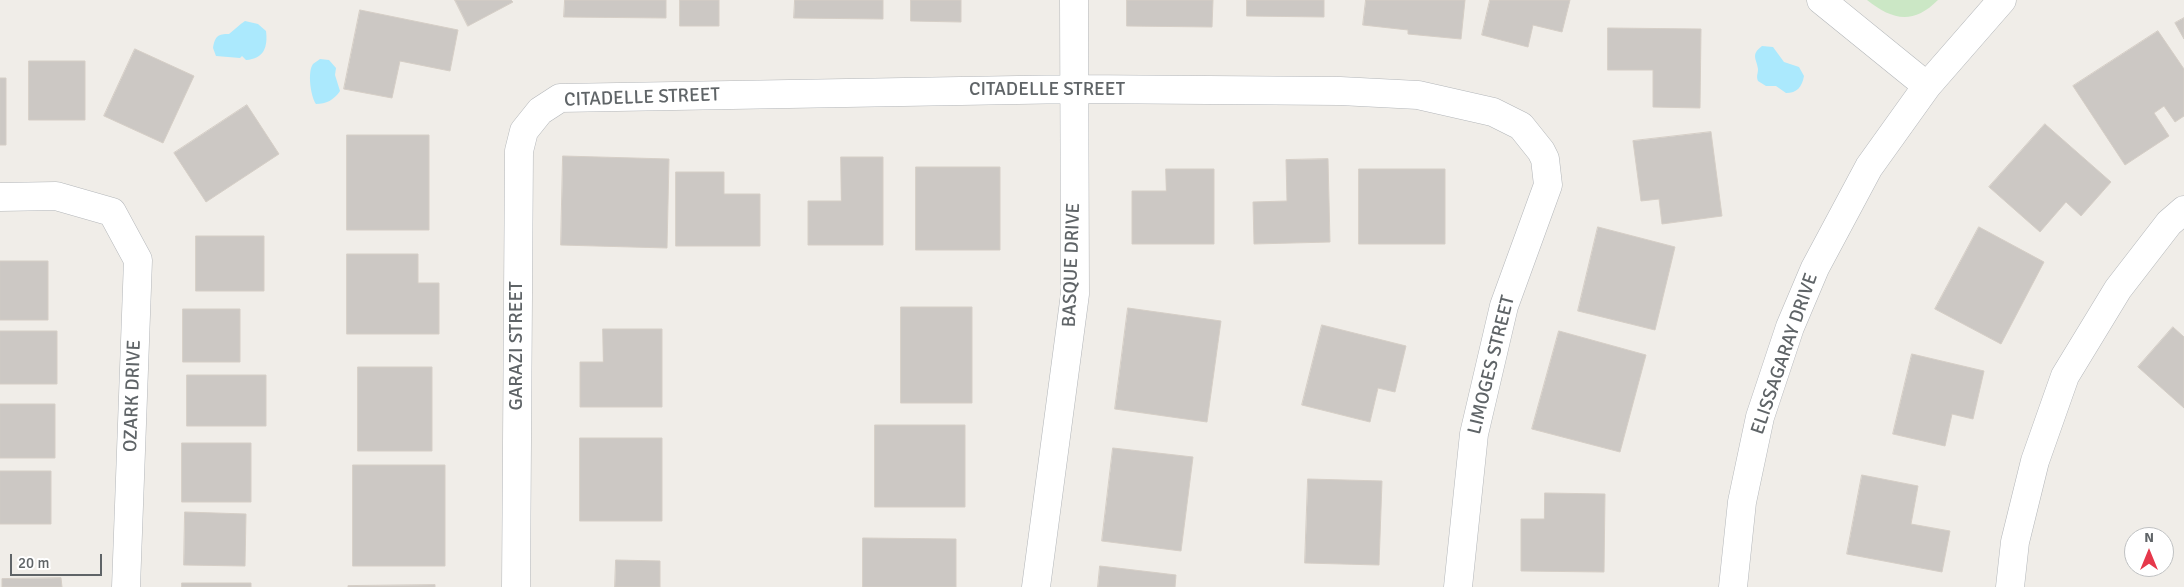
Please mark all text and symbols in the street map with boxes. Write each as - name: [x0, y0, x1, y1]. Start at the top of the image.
- street label: CITADELLE STREET: [969, 79, 1125, 101]
- street label: CITADELLE STREET: [564, 84, 720, 112]
- street label: BASQUE DRIVE: [1058, 202, 1086, 328]
- street label: ELISSAGARAY DRIVE: [1747, 270, 1823, 438]
- street label: GARAZI STREET: [506, 282, 528, 410]
- street label: LIMOGES STREET: [1464, 293, 1520, 437]
- street label: OZARK DRIVE: [120, 339, 146, 453]
- north arrow: [2124, 527, 2174, 577]
- text: N: [2144, 529, 2154, 546]
- scale bar: [12, 544, 105, 576]
- text: 20 m: [18, 554, 49, 572]

